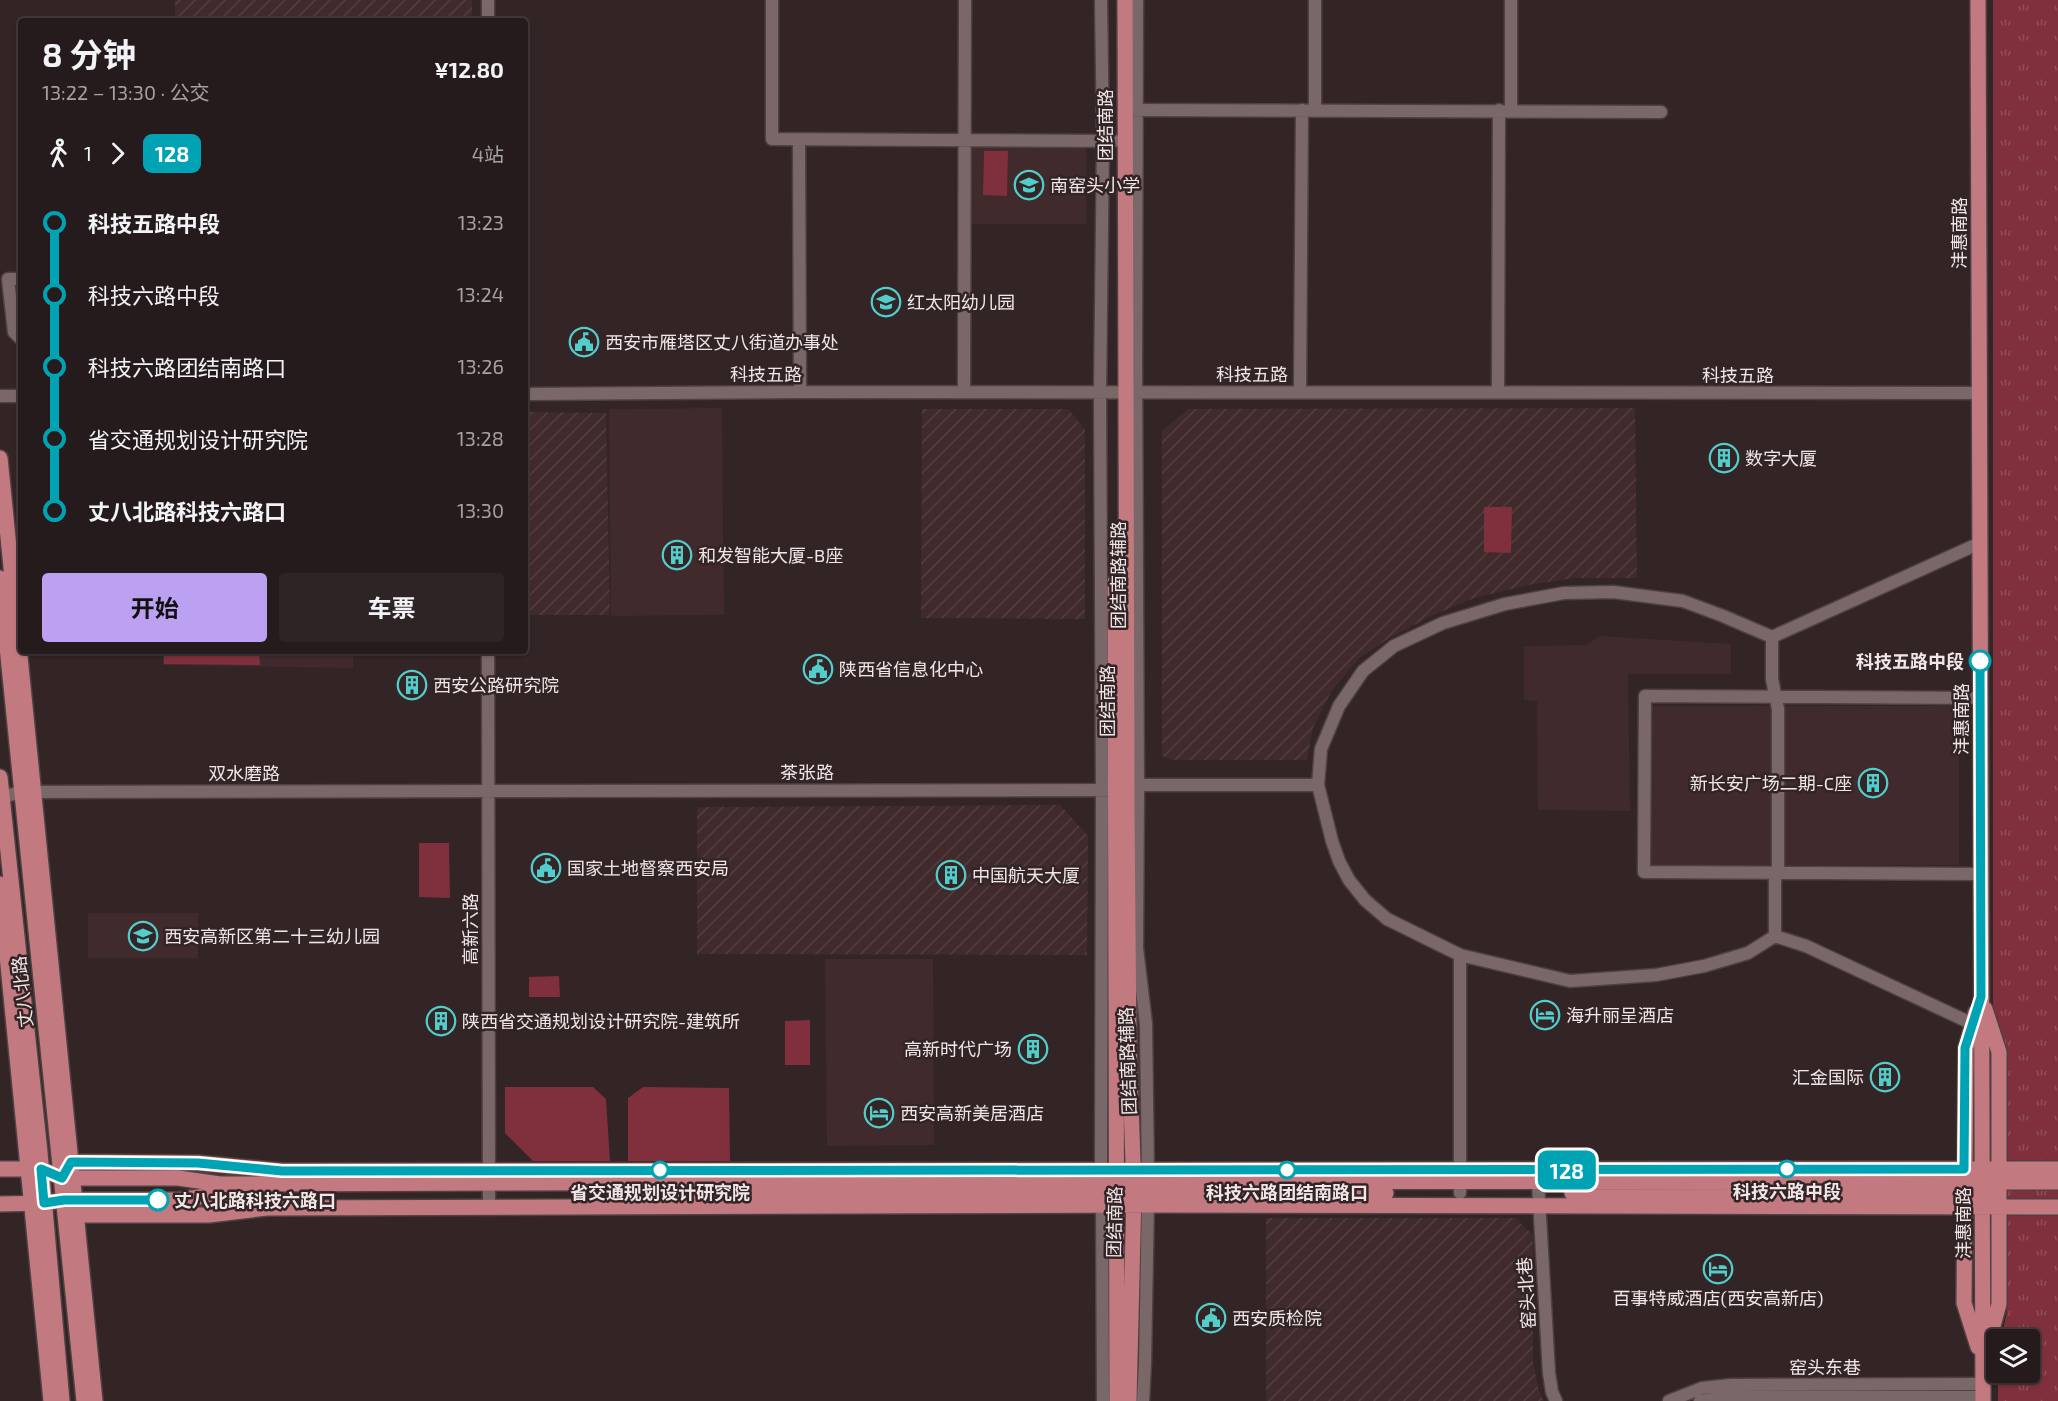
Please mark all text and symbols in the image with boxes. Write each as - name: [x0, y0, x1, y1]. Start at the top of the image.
- text: 8 分钟: [42, 34, 136, 74]
- text: ¥12.80: [434, 56, 504, 82]
- text: 13:22 – 13:30 · 公交: [42, 80, 210, 104]
- street label: 团结南路: [1094, 89, 1116, 161]
- icon: walk: [42, 137, 75, 170]
- icon: forward: [101, 137, 134, 170]
- text: 1: [84, 141, 92, 165]
- text: 128: [155, 141, 189, 166]
- text: 4站: [472, 142, 504, 166]
- school or university icon: 南窑头小学: [1013, 169, 1045, 201]
- place label: 南窑头小学: [1050, 174, 1140, 196]
- street label: 沣惠南路: [1948, 197, 1970, 269]
- text: 科技五路中段: [88, 210, 220, 236]
- text: 13:23: [458, 210, 504, 234]
- text: 科技六路中段: [88, 282, 220, 308]
- text: 13:24: [457, 282, 504, 306]
- school or university icon: 红太阳幼儿园: [870, 286, 902, 318]
- place label: 红太阳幼儿园: [907, 291, 1015, 313]
- public building icon: 西安市雁塔区丈八街道办事处: [568, 326, 600, 358]
- place label: 西安市雁塔区丈八街道办事处: [605, 331, 839, 353]
- text: 科技六路团结南路口: [88, 354, 286, 380]
- text: 13:26: [458, 354, 504, 378]
- street label: 科技五路: [730, 363, 802, 385]
- street label: 科技五路: [1216, 363, 1288, 385]
- street label: 科技五路: [1702, 364, 1774, 386]
- text: 省交通规划设计研究院: [88, 426, 308, 452]
- text: 13:28: [457, 426, 504, 450]
- building icon: 数字大厦: [1708, 442, 1740, 474]
- place label: 数字大厦: [1745, 447, 1817, 469]
- text: 丈八北路科技六路口: [88, 498, 286, 524]
- text: 13:30: [457, 498, 504, 522]
- street label: 团结南路辅路: [1107, 521, 1129, 629]
- building icon: 和发智能大厦-B座: [661, 539, 693, 571]
- place label: 和发智能大厦-B座: [698, 544, 843, 566]
- button: 开始: [42, 573, 267, 642]
- button: 车票: [279, 573, 504, 642]
- place label: 科技五路中段: [1856, 650, 1964, 672]
- marker: 科技五路中段: [1969, 650, 1991, 672]
- public building icon: 陕西省信息化中心: [802, 653, 834, 685]
- place label: 陕西省信息化中心: [839, 658, 983, 680]
- street label: 团结南路: [1096, 665, 1118, 737]
- building icon: 西安公路研究院: [396, 669, 428, 701]
- place label: 西安公路研究院: [433, 674, 559, 696]
- street label: 沣惠南路: [1950, 683, 1972, 755]
- street label: 茶张路: [780, 761, 834, 783]
- street label: 双水磨路: [208, 762, 280, 784]
- building icon: 新长安广场二期-C座: [1857, 767, 1889, 799]
- place label: 新长安广场二期-C座: [1690, 772, 1852, 794]
- public building icon: 国家土地督察西安局: [530, 852, 562, 884]
- place label: 国家土地督察西安局: [567, 857, 729, 879]
- building icon: 中国航天大厦: [935, 859, 967, 891]
- place label: 中国航天大厦: [972, 864, 1080, 886]
- street label: 高新六路: [459, 893, 481, 965]
- school or university icon: 西安高新区第二十三幼儿园: [127, 920, 159, 952]
- place label: 西安高新区第二十三幼儿园: [164, 925, 380, 947]
- street label: 丈八北路: [7, 955, 37, 1029]
- hotel icon: 海升丽呈酒店: [1529, 999, 1561, 1031]
- place label: 海升丽呈酒店: [1566, 1004, 1674, 1026]
- building icon: 陕西省交通规划设计研究院-建筑所: [425, 1005, 457, 1037]
- street label: 团结南路辅路: [1114, 1007, 1140, 1115]
- place label: 陕西省交通规划设计研究院-建筑所: [462, 1010, 740, 1032]
- building icon: 高新时代广场: [1017, 1033, 1049, 1065]
- place label: 高新时代广场: [904, 1038, 1012, 1060]
- building icon: 汇金国际: [1869, 1061, 1901, 1093]
- place label: 汇金国际: [1792, 1066, 1864, 1088]
- hotel icon: 西安高新美居酒店: [863, 1097, 895, 1129]
- place label: 西安高新美居酒店: [900, 1102, 1044, 1124]
- line badge: 128: [1532, 1150, 1602, 1190]
- text: 128: [1550, 1158, 1584, 1183]
- marker: 科技六路中段: [1778, 1160, 1796, 1178]
- marker: 省交通规划设计研究院: [651, 1161, 669, 1179]
- marker: 科技六路团结南路口: [1278, 1161, 1296, 1179]
- place label: 科技六路中段: [1733, 1180, 1841, 1202]
- place label: 省交通规划设计研究院: [570, 1181, 750, 1203]
- place label: 科技六路团结南路口: [1206, 1181, 1368, 1203]
- street label: 团结南路: [1102, 1186, 1126, 1258]
- street label: 沣惠南路: [1952, 1187, 1974, 1259]
- marker: 丈八北路科技六路口: [147, 1189, 169, 1211]
- place label: 丈八北路科技六路口: [174, 1189, 336, 1211]
- hotel icon: 百事特威酒店(西安高新店): [1702, 1253, 1734, 1285]
- street label: 窑头北巷: [1513, 1256, 1539, 1330]
- place label: 百事特威酒店(西安高新店): [1613, 1287, 1823, 1309]
- public building icon: 西安质检院: [1195, 1302, 1227, 1334]
- place label: 西安质检院: [1232, 1307, 1322, 1329]
- map controls: [1986, 1329, 2040, 1383]
- button: layers: [1986, 1329, 2040, 1383]
- street label: 窑头东巷: [1789, 1356, 1861, 1378]

